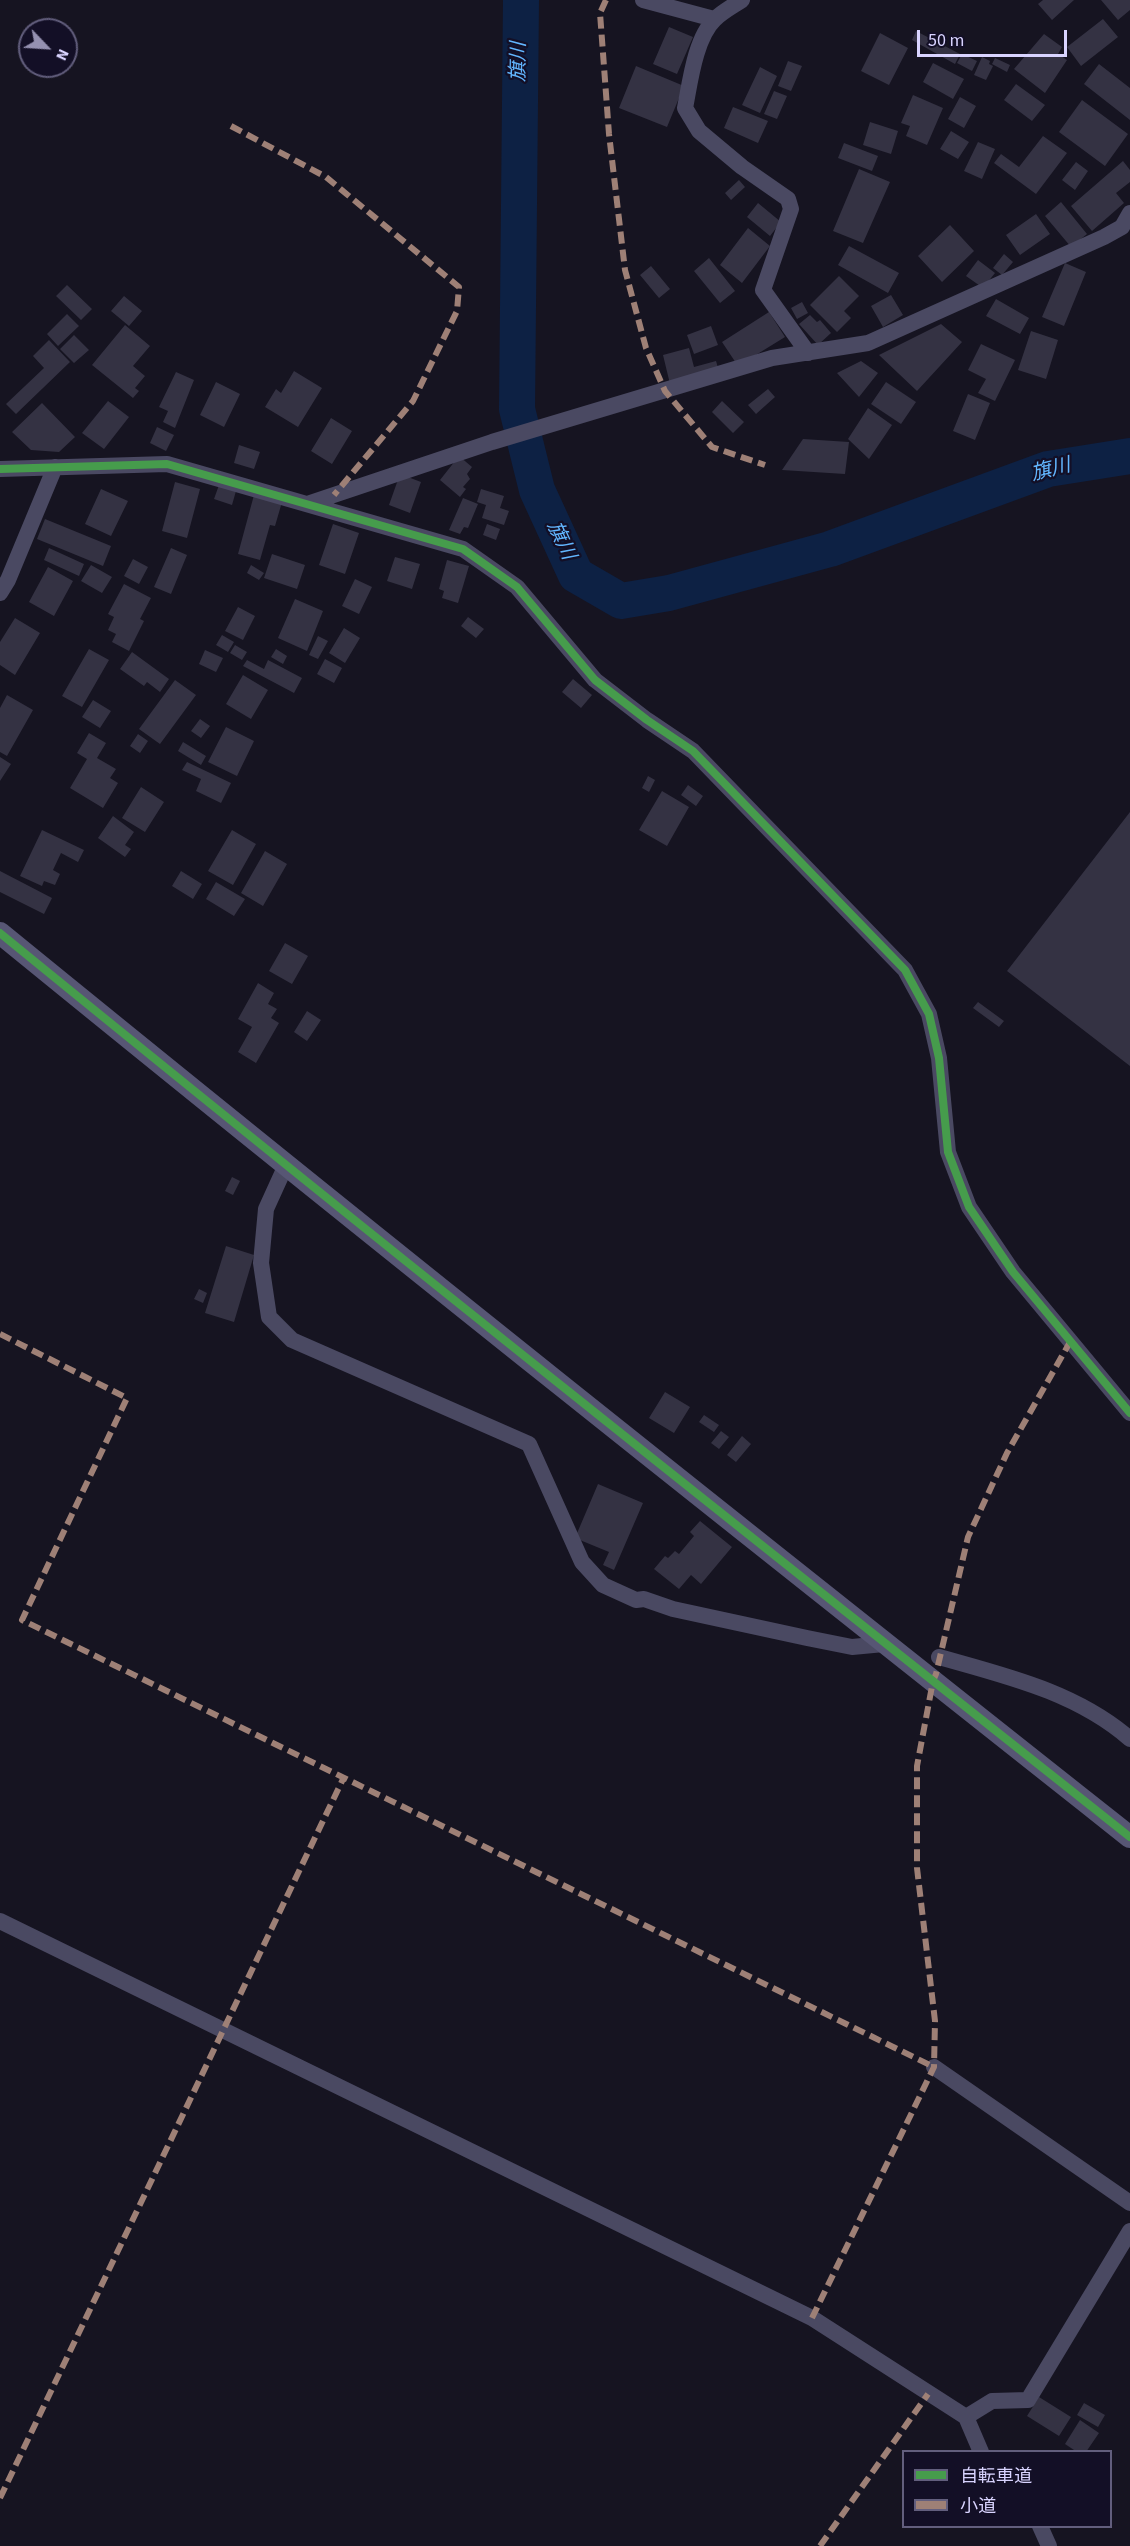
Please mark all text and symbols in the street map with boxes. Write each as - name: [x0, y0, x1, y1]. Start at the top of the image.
- north arrow: [18, 18, 78, 78]
- scale bar: [920, 18, 1070, 56]
- text: 50 m: [928, 28, 964, 53]
- water label: 旗川: [508, 42, 532, 82]
- text: N: [50, 45, 75, 64]
- water label: 旗川: [1029, 455, 1073, 487]
- water label: 旗川: [541, 518, 579, 564]
- legend: [902, 2450, 1112, 2528]
- text: 自転車道: [960, 2464, 1032, 2489]
- text: 小道: [960, 2494, 996, 2519]

